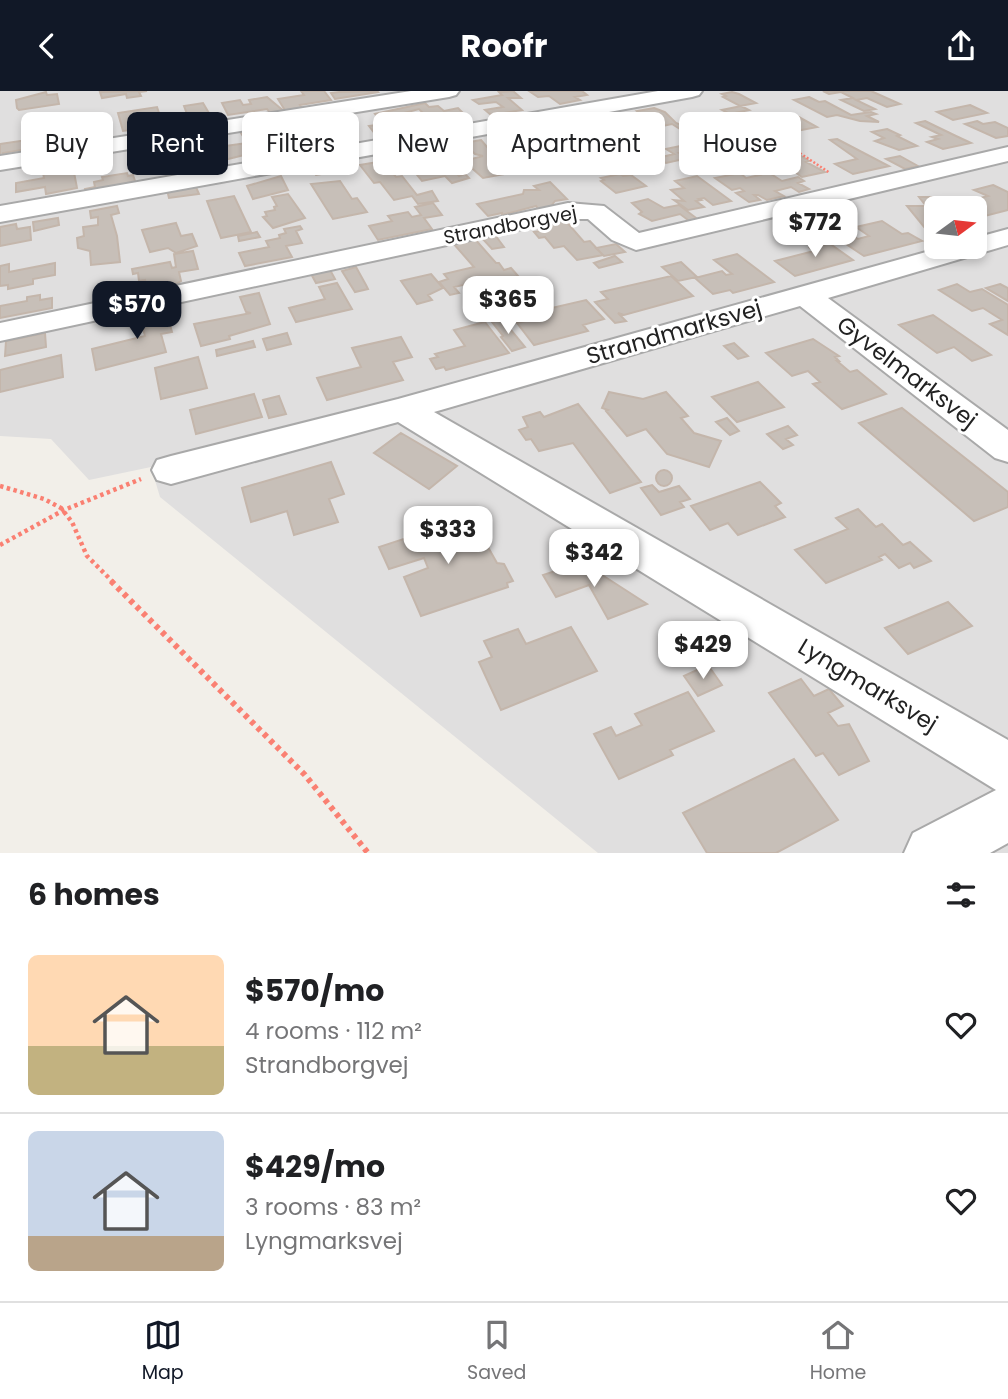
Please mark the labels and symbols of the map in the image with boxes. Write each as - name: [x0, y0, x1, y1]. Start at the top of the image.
- north arrow: [924, 196, 987, 259]
- street label: Strandborgvej: [441, 199, 579, 251]
- pin: $772: [774, 199, 856, 259]
- pin: $365: [467, 277, 549, 336]
- pin: $570: [96, 281, 178, 341]
- street label: Strandmarksvej: [583, 292, 765, 372]
- street label: Gyvelmarksvej: [830, 309, 984, 435]
- pin: $333: [407, 507, 489, 566]
- pin: $342: [553, 529, 635, 589]
- pin: $429: [662, 621, 744, 681]
- street label: Lyngmarksvej: [792, 631, 944, 739]

